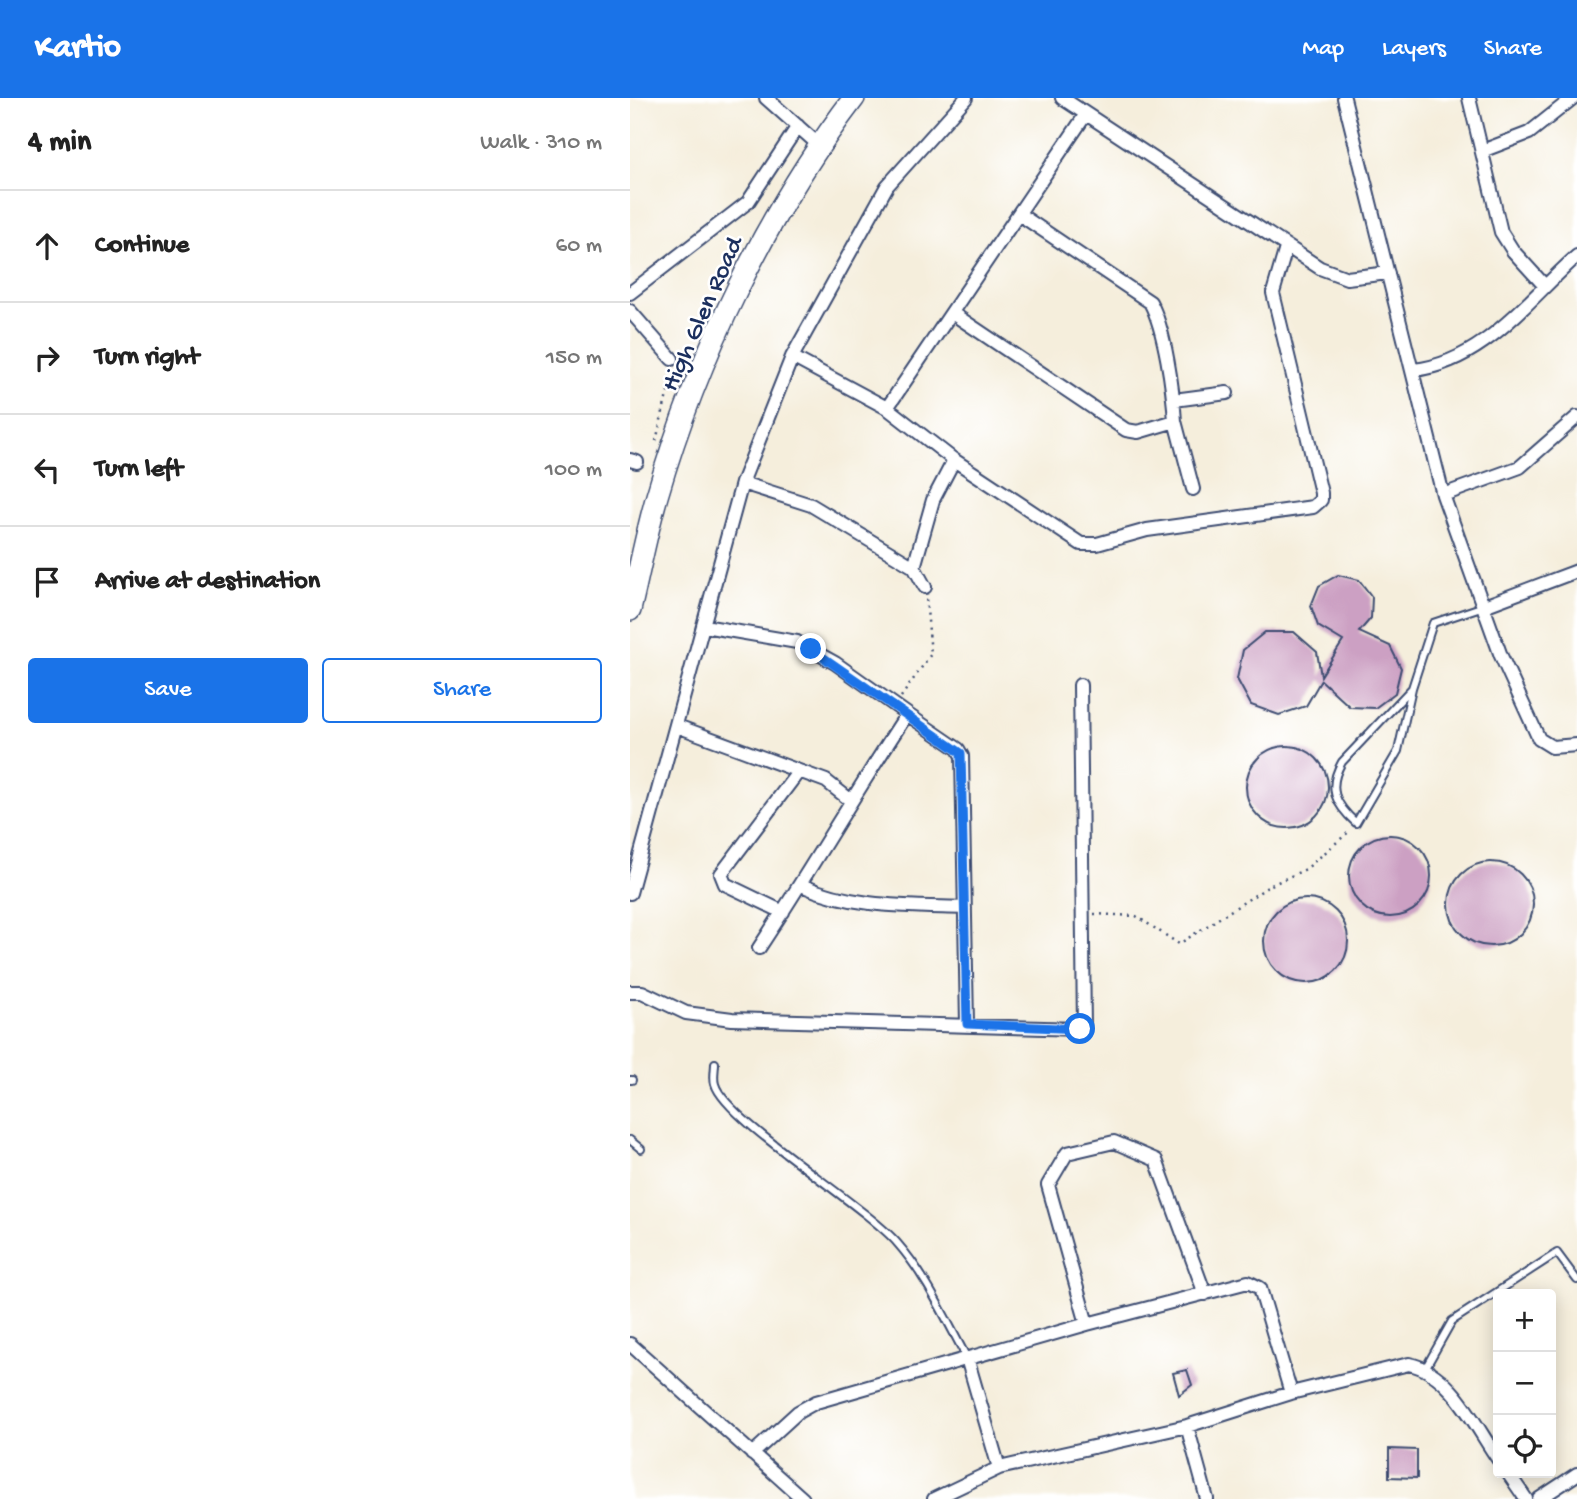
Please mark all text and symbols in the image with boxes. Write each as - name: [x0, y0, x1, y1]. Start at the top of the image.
- text: Kartio: [35, 30, 121, 68]
- text: Map: [1302, 35, 1344, 64]
- text: Layers: [1382, 35, 1446, 64]
- text: Share: [1484, 35, 1542, 64]
- text: 4 min: [28, 126, 91, 161]
- text: Walk · 310 m: [480, 130, 602, 157]
- icon: ahead: [28, 227, 66, 265]
- text: Continue: [95, 231, 189, 262]
- street label: High Glen Road: [656, 231, 753, 397]
- text: 60 m: [556, 233, 602, 260]
- icon: right: [28, 339, 66, 377]
- text: Turn right: [95, 343, 199, 374]
- text: 150 m: [546, 345, 602, 372]
- icon: left: [28, 451, 66, 489]
- text: Turn left: [95, 455, 183, 486]
- text: 100 m: [545, 457, 602, 484]
- icon: arrive: [28, 563, 66, 601]
- text: Arrive at destination: [95, 567, 320, 598]
- route end: [795, 633, 826, 664]
- button: Save: [28, 658, 308, 723]
- button: Share: [322, 658, 602, 723]
- route start: [1064, 1013, 1095, 1044]
- map controls: [1493, 1289, 1556, 1478]
- button: +: [1493, 1289, 1556, 1352]
- button: −: [1493, 1352, 1556, 1415]
- button: locate: [1493, 1415, 1556, 1478]

